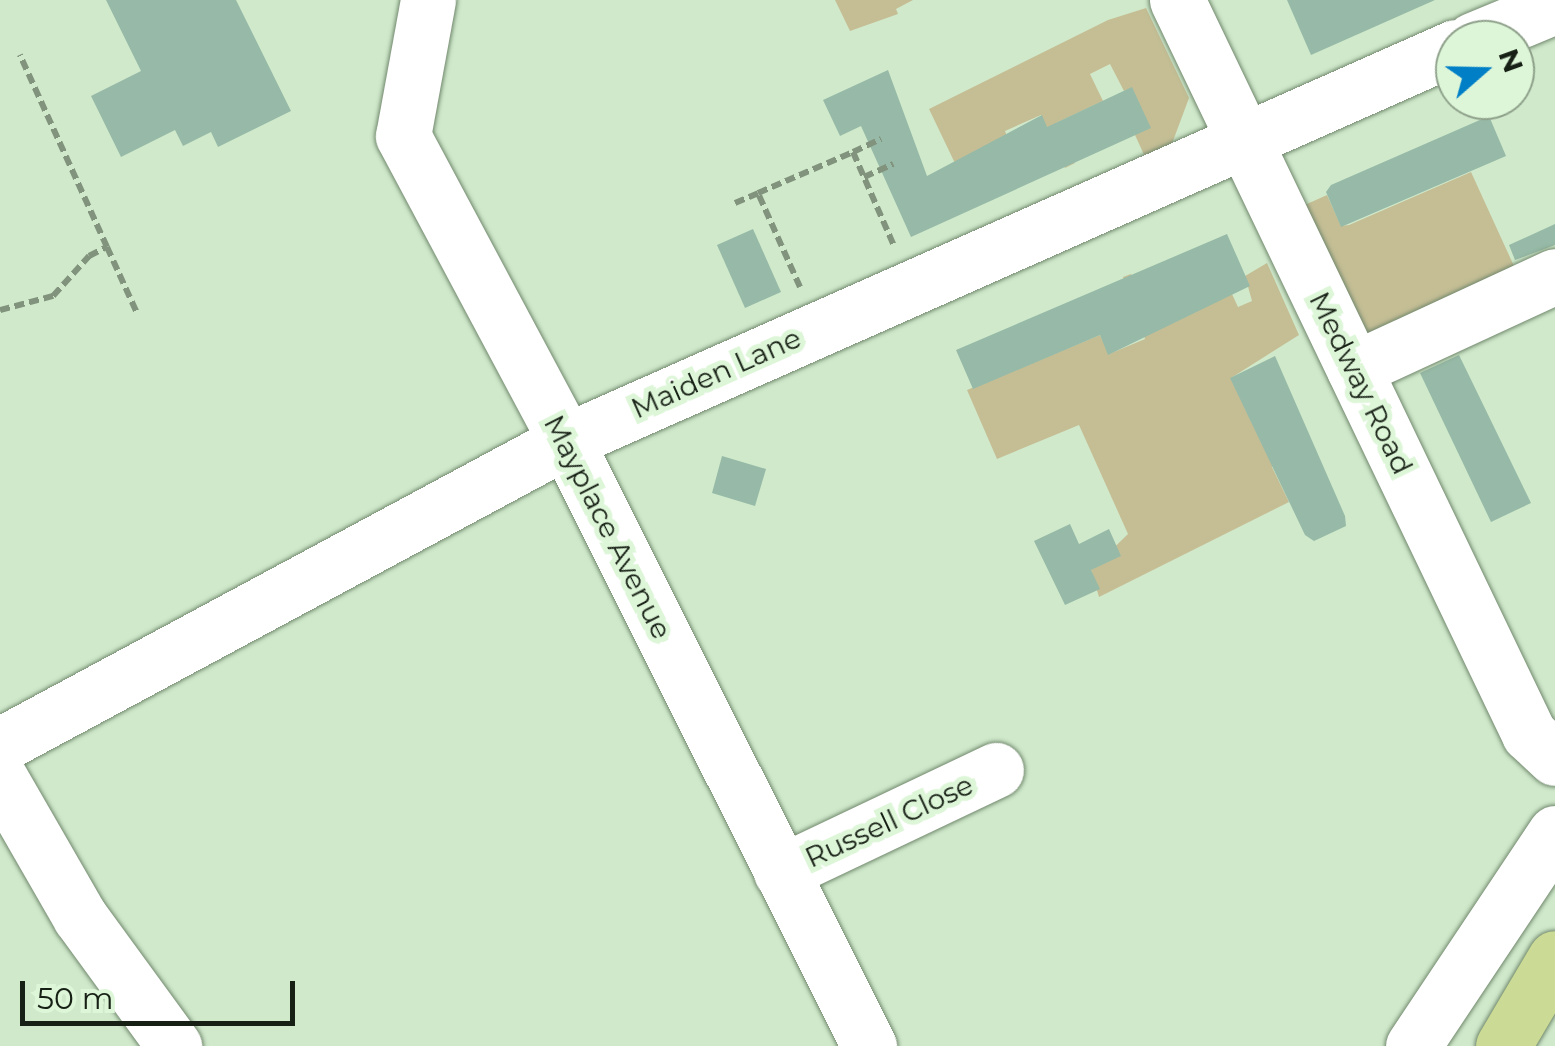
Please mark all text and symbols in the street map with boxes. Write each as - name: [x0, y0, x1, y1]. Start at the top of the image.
- north arrow: [1435, 20, 1535, 120]
- text: N: [1491, 44, 1531, 77]
- street label: Medway Road: [1302, 286, 1420, 480]
- street label: Maiden Lane: [626, 321, 806, 425]
- street label: Mayplace Avenue: [537, 410, 679, 644]
- street label: Russell Close: [800, 767, 978, 875]
- scale bar: [25, 961, 300, 1023]
- text: 50 m: [37, 980, 114, 1017]

